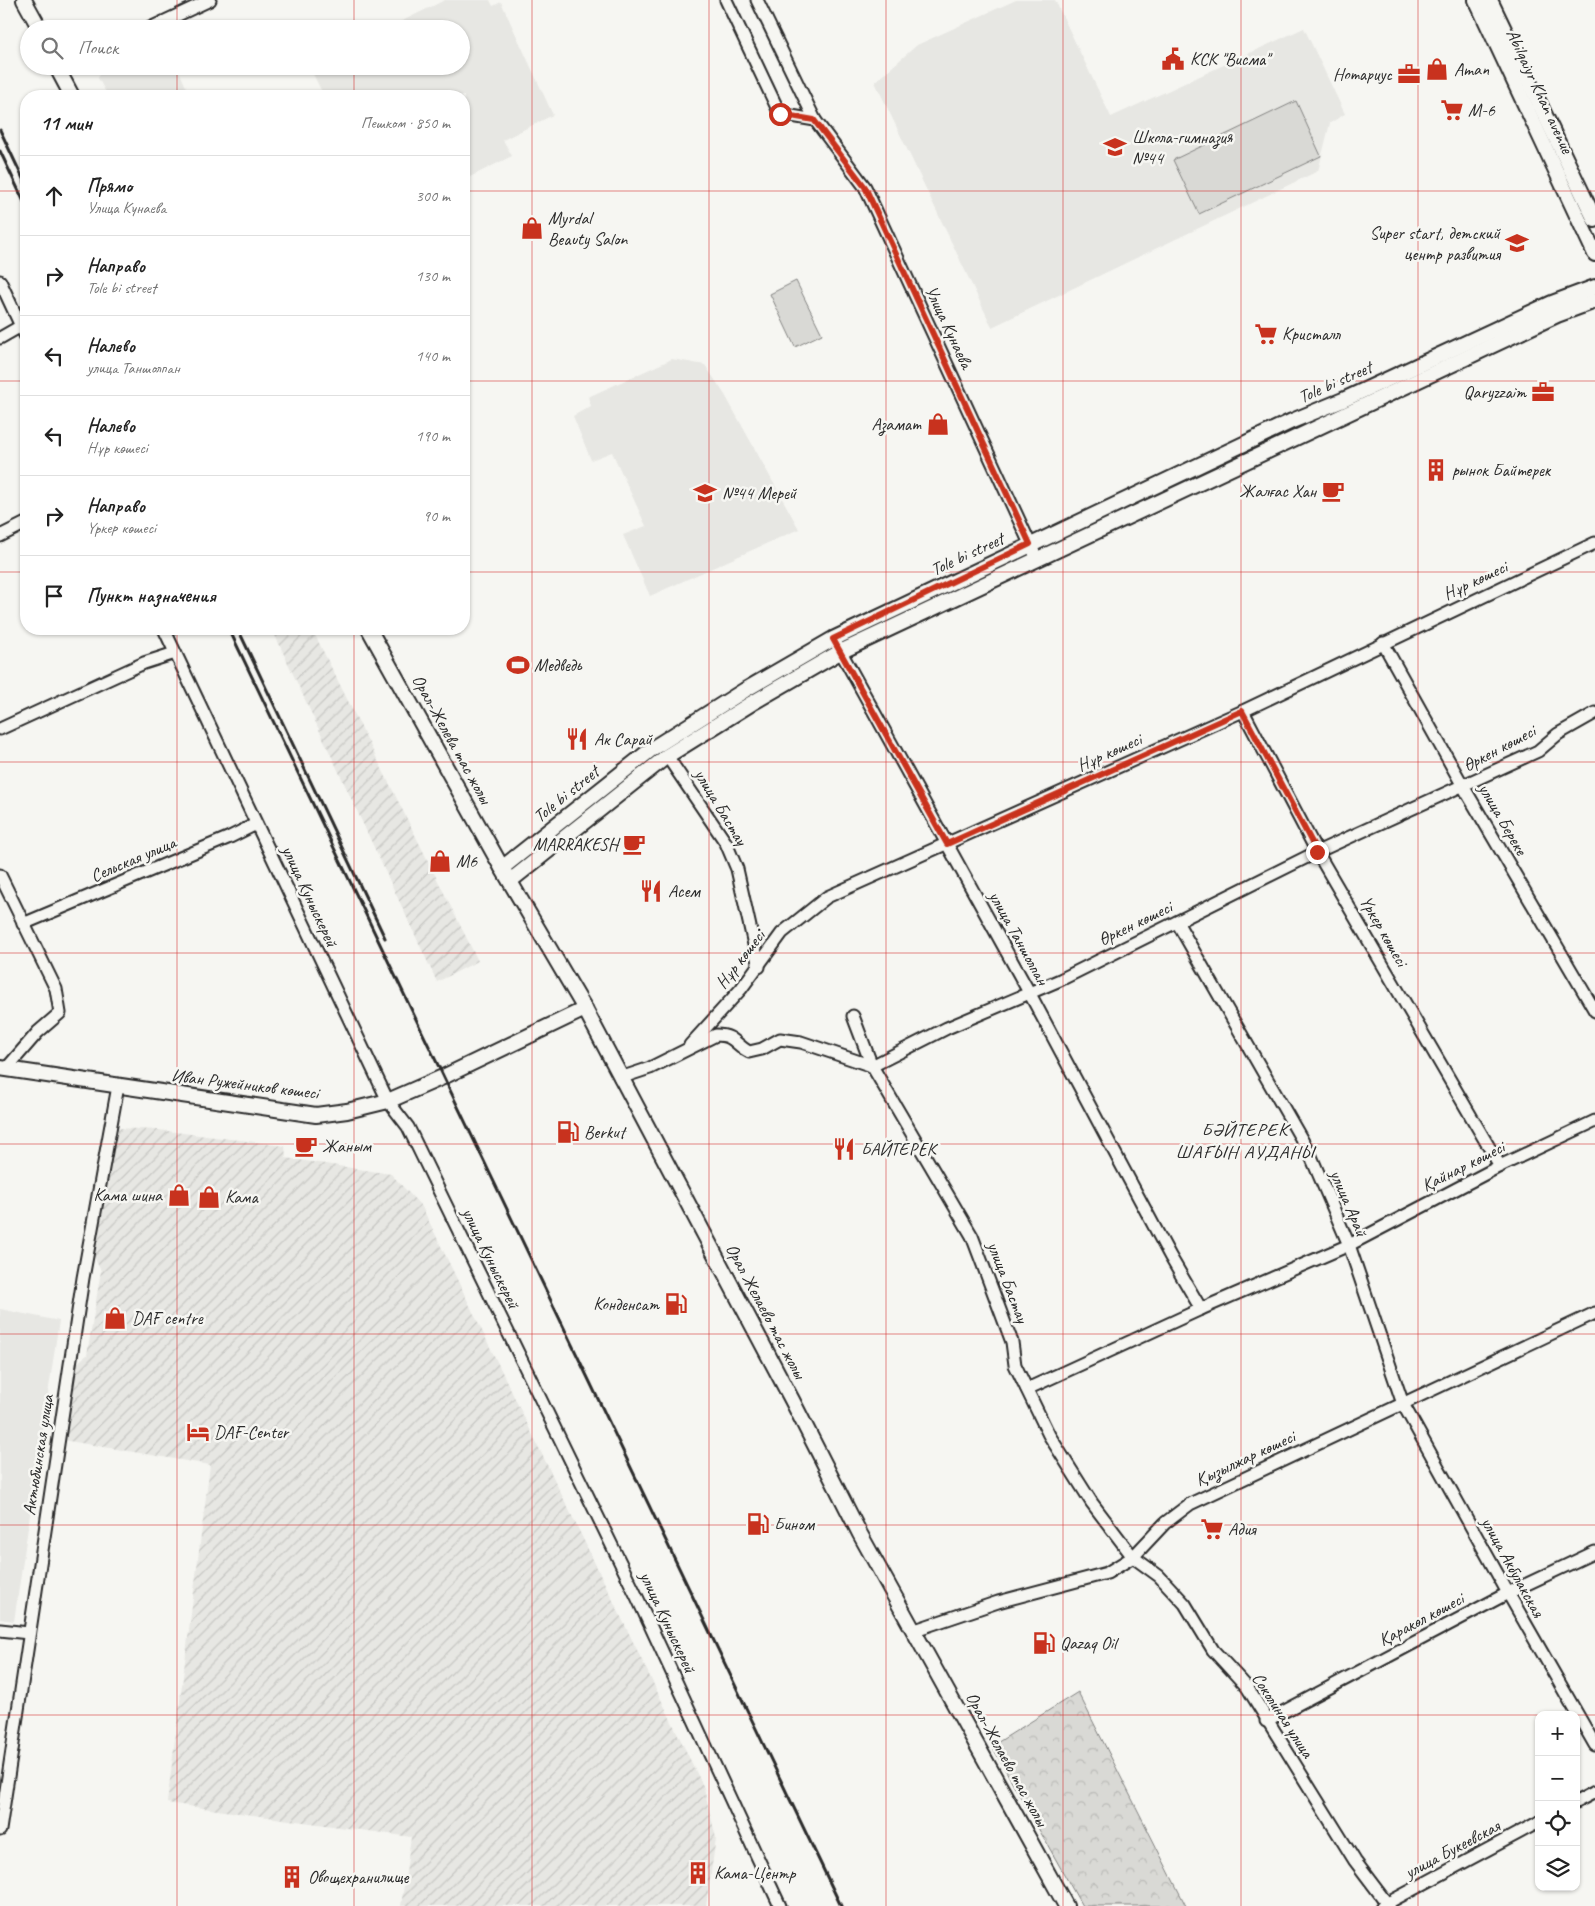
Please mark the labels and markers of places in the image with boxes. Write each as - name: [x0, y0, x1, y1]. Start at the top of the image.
- public building icon: КСК "Висма": [1160, 46, 1186, 72]
- place label: КСК "Висма": [1190, 48, 1273, 70]
- shop icon: Aman: [1424, 56, 1450, 82]
- place label: Aman: [1454, 58, 1490, 80]
- office icon: Нотариус: [1396, 61, 1422, 87]
- place label: Нотариус: [1333, 63, 1393, 85]
- supermarket icon: M-6: [1439, 97, 1465, 123]
- place label: M-6: [1468, 99, 1496, 121]
- place label: Школа-гимназия №44: [1132, 126, 1234, 169]
- school or university icon: Школа-гимназия №44: [1102, 134, 1128, 160]
- place label: Myrdal Beauty Salon: [548, 207, 628, 250]
- shop icon: Myrdal Beauty Salon: [519, 215, 545, 241]
- place label: Super start, детский центр развития: [1370, 222, 1501, 265]
- school or university icon: Super start, детский центр развития: [1504, 230, 1530, 256]
- supermarket icon: Кристалл: [1253, 321, 1279, 347]
- place label: Кристалл: [1282, 323, 1341, 345]
- office icon: Qaryzzaim: [1530, 379, 1556, 405]
- place label: Qaryzzaim: [1464, 381, 1527, 403]
- shop icon: Азамат: [925, 411, 951, 437]
- place label: Азамат: [871, 413, 922, 436]
- building icon: рынок Байтерек: [1423, 457, 1449, 483]
- place label: рынок Байтерек: [1452, 459, 1552, 481]
- cafe icon: Жалғас Хан: [1320, 478, 1346, 504]
- school or university icon: №44 Мерей: [692, 480, 718, 506]
- place label: Жалғас Хан: [1239, 480, 1318, 502]
- place label: №44 Мерей: [722, 482, 798, 504]
- sports icon: Медведь: [505, 652, 531, 678]
- place label: Медведь: [534, 654, 583, 676]
- restaurant icon: Ак Сарай: [564, 726, 590, 752]
- place label: Ак Сарай: [594, 728, 653, 750]
- cafe icon: MARRAKESH: [621, 831, 647, 857]
- place label: MARRAKESH: [533, 833, 621, 855]
- shop icon: М6: [427, 848, 453, 874]
- place label: М6: [456, 850, 478, 872]
- restaurant icon: Асем: [638, 878, 664, 904]
- place label: Асем: [668, 880, 701, 902]
- fuel station icon: Berkut: [555, 1119, 581, 1145]
- place label: Berkut: [584, 1121, 628, 1143]
- cafe icon: Жаным: [293, 1133, 319, 1159]
- place label: Жаным: [322, 1135, 373, 1157]
- restaurant icon: БАЙТЕРЕК: [831, 1136, 857, 1162]
- place label: БАЙТЕРЕК: [861, 1138, 939, 1160]
- shop icon: Кама шина: [166, 1182, 192, 1208]
- place label: Кама шина: [94, 1184, 163, 1206]
- shop icon: Кама: [196, 1184, 222, 1210]
- place label: Кама: [225, 1186, 260, 1208]
- fuel station icon: Конденсат: [663, 1291, 689, 1317]
- place label: Конденсат: [593, 1293, 660, 1315]
- shop icon: DAF centre: [102, 1305, 128, 1331]
- place label: DAF centre: [132, 1307, 204, 1329]
- hotel icon: DAF-Center: [185, 1419, 211, 1445]
- place label: DAF-Center: [214, 1421, 290, 1443]
- fuel station icon: Бином: [745, 1511, 771, 1537]
- place label: Бином: [774, 1513, 816, 1535]
- supermarket icon: Адия: [1199, 1516, 1225, 1542]
- place label: Адия: [1228, 1518, 1257, 1540]
- fuel station icon: Qazaq Oil: [1031, 1630, 1057, 1656]
- place label: Qazaq Oil: [1060, 1632, 1119, 1654]
- building icon: Кама-Центр: [685, 1860, 711, 1886]
- place label: Кама-Центр: [714, 1862, 797, 1884]
- building icon: Овощехранилище: [279, 1864, 305, 1890]
- place label: Овощехранилище: [308, 1866, 409, 1888]

